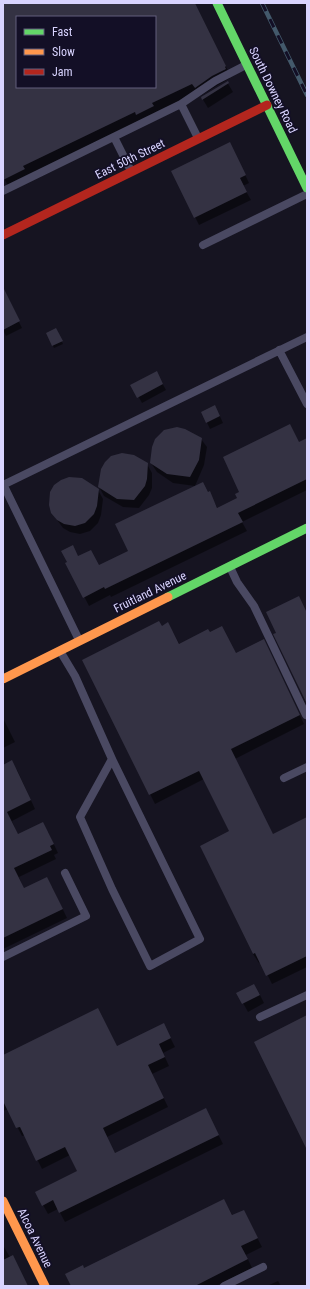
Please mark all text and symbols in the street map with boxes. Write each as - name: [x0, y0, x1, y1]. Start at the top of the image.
- legend: [16, 16, 156, 88]
- text: Fast: [52, 25, 73, 39]
- text: Slow: [52, 45, 75, 59]
- street label: South Downey Road: [246, 45, 300, 135]
- text: Jam: [52, 65, 73, 79]
- street label: East 50th Street: [93, 136, 167, 182]
- street label: Fruitland Avenue: [111, 568, 189, 616]
- street label: Alcoa Avenue: [15, 1206, 56, 1270]

